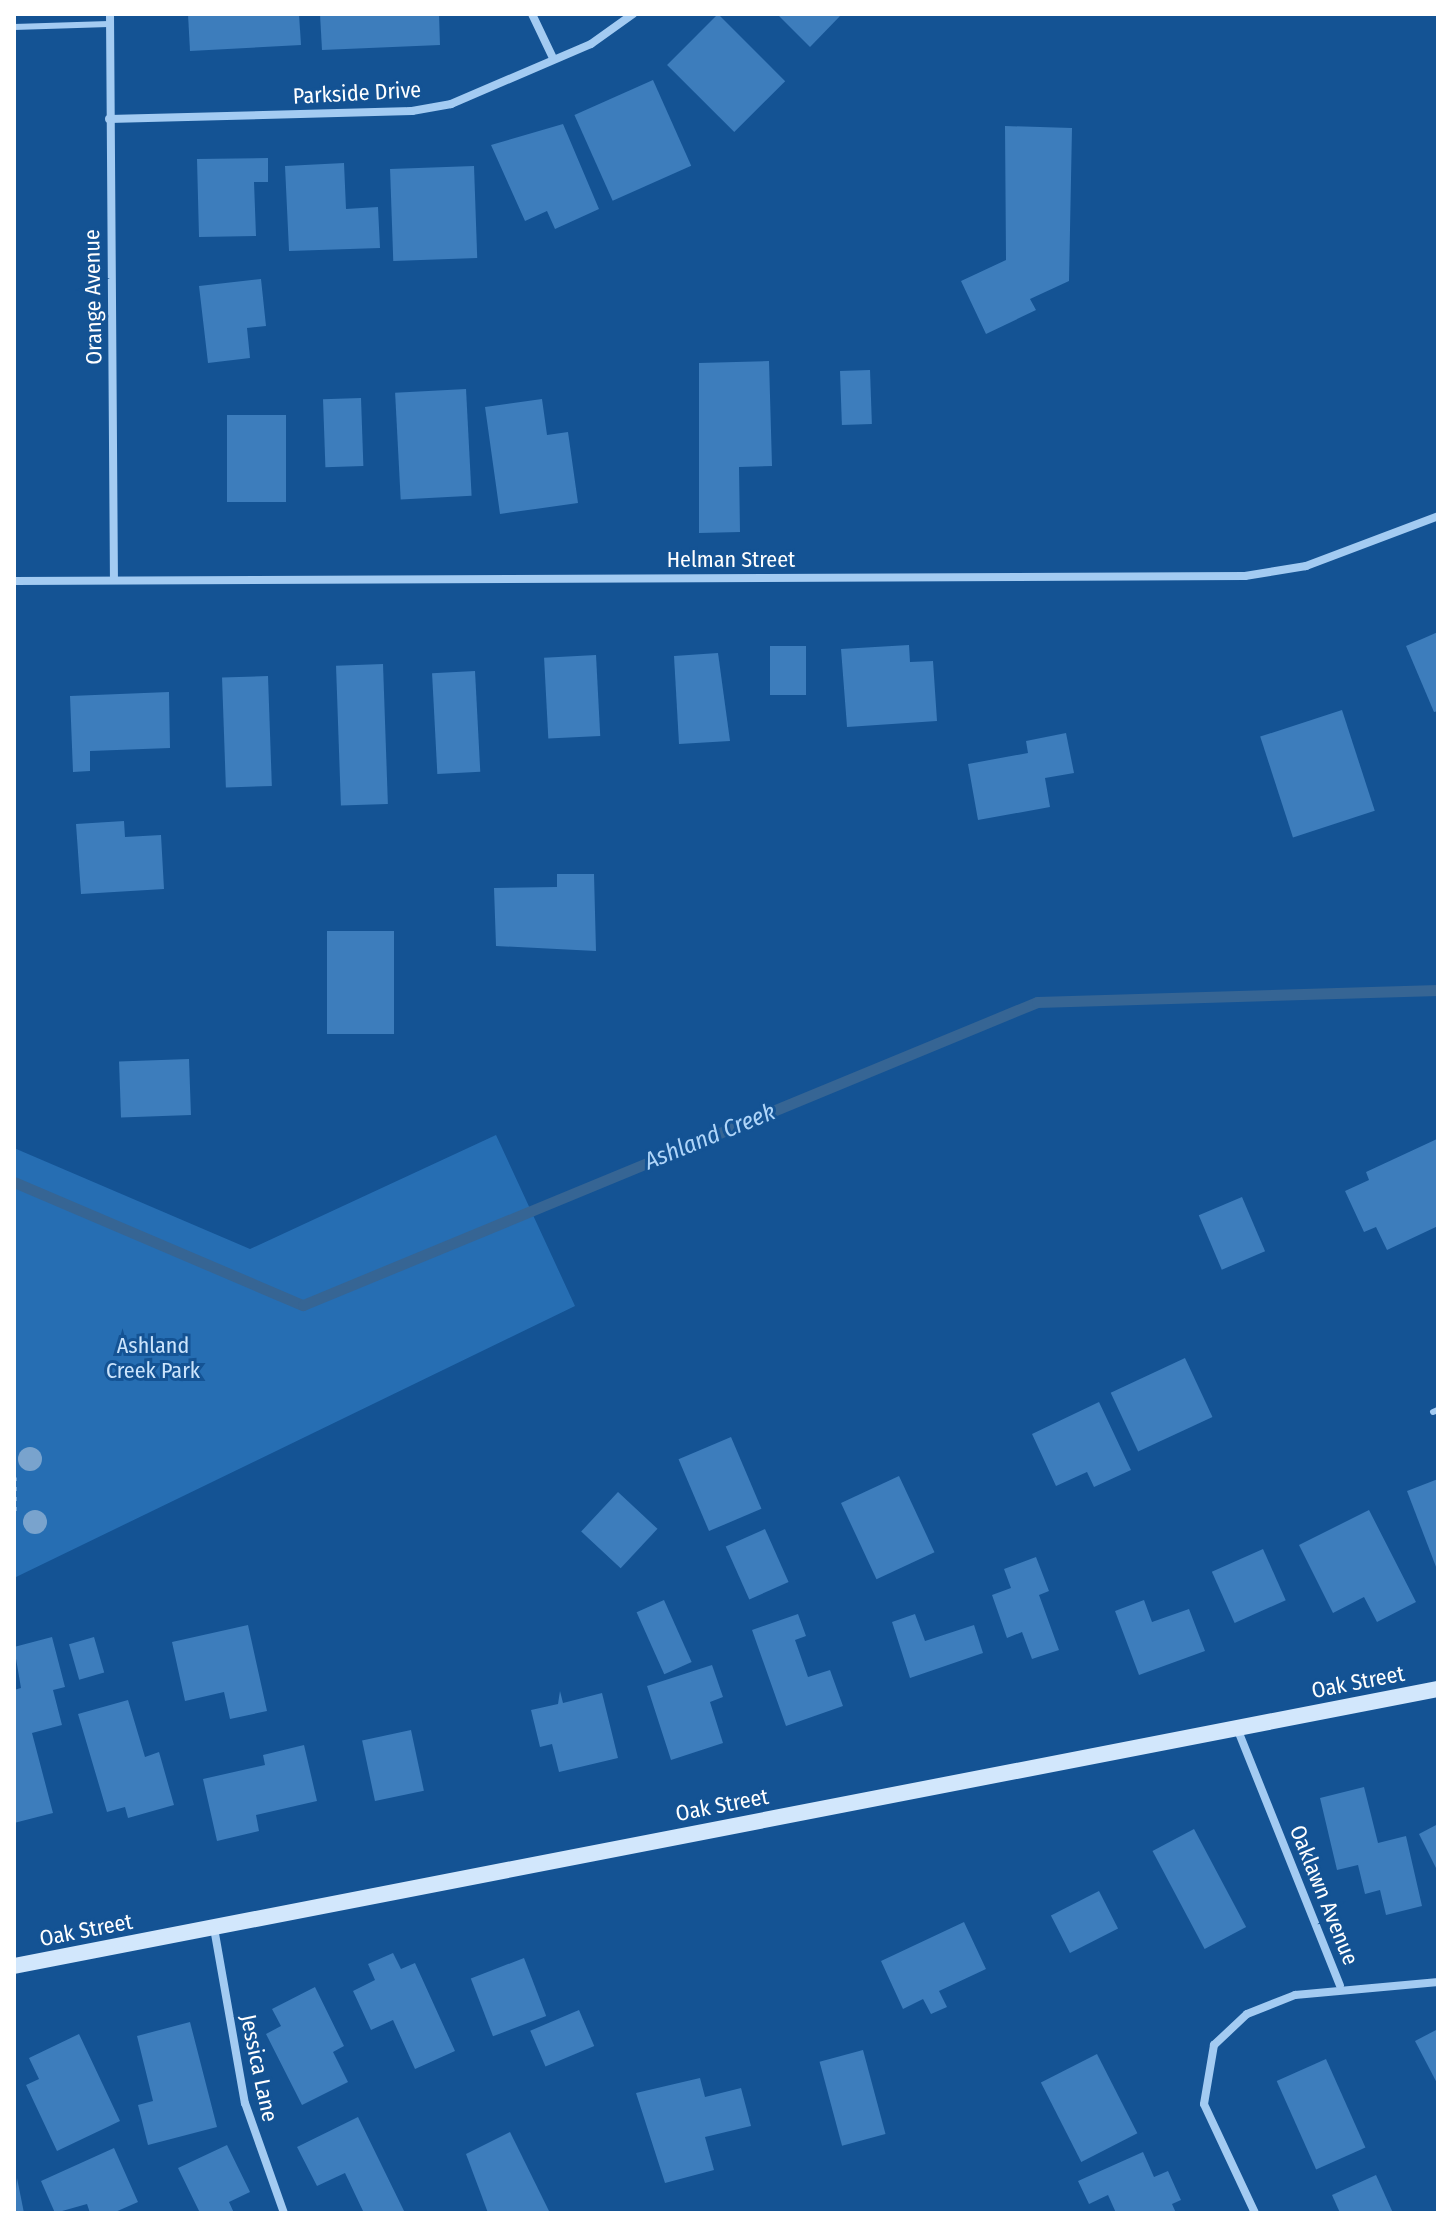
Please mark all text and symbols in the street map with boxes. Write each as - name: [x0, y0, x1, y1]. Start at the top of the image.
- street label: Parkside Drive: [292, 76, 422, 110]
- street label: Orange Avenue: [79, 229, 107, 365]
- street label: Helman Street: [667, 547, 795, 573]
- water label: Ashland Creek: [640, 1098, 780, 1176]
- park label: Ashland Creek Park: [106, 1332, 200, 1384]
- street label: Oak Street: [1309, 1660, 1407, 1704]
- street label: Oak Street: [673, 1783, 771, 1827]
- street label: Oaklawn Avenue: [1284, 1821, 1364, 1969]
- street label: Oak Street: [37, 1908, 135, 1952]
- street label: Jessica Lane: [235, 2012, 283, 2124]

